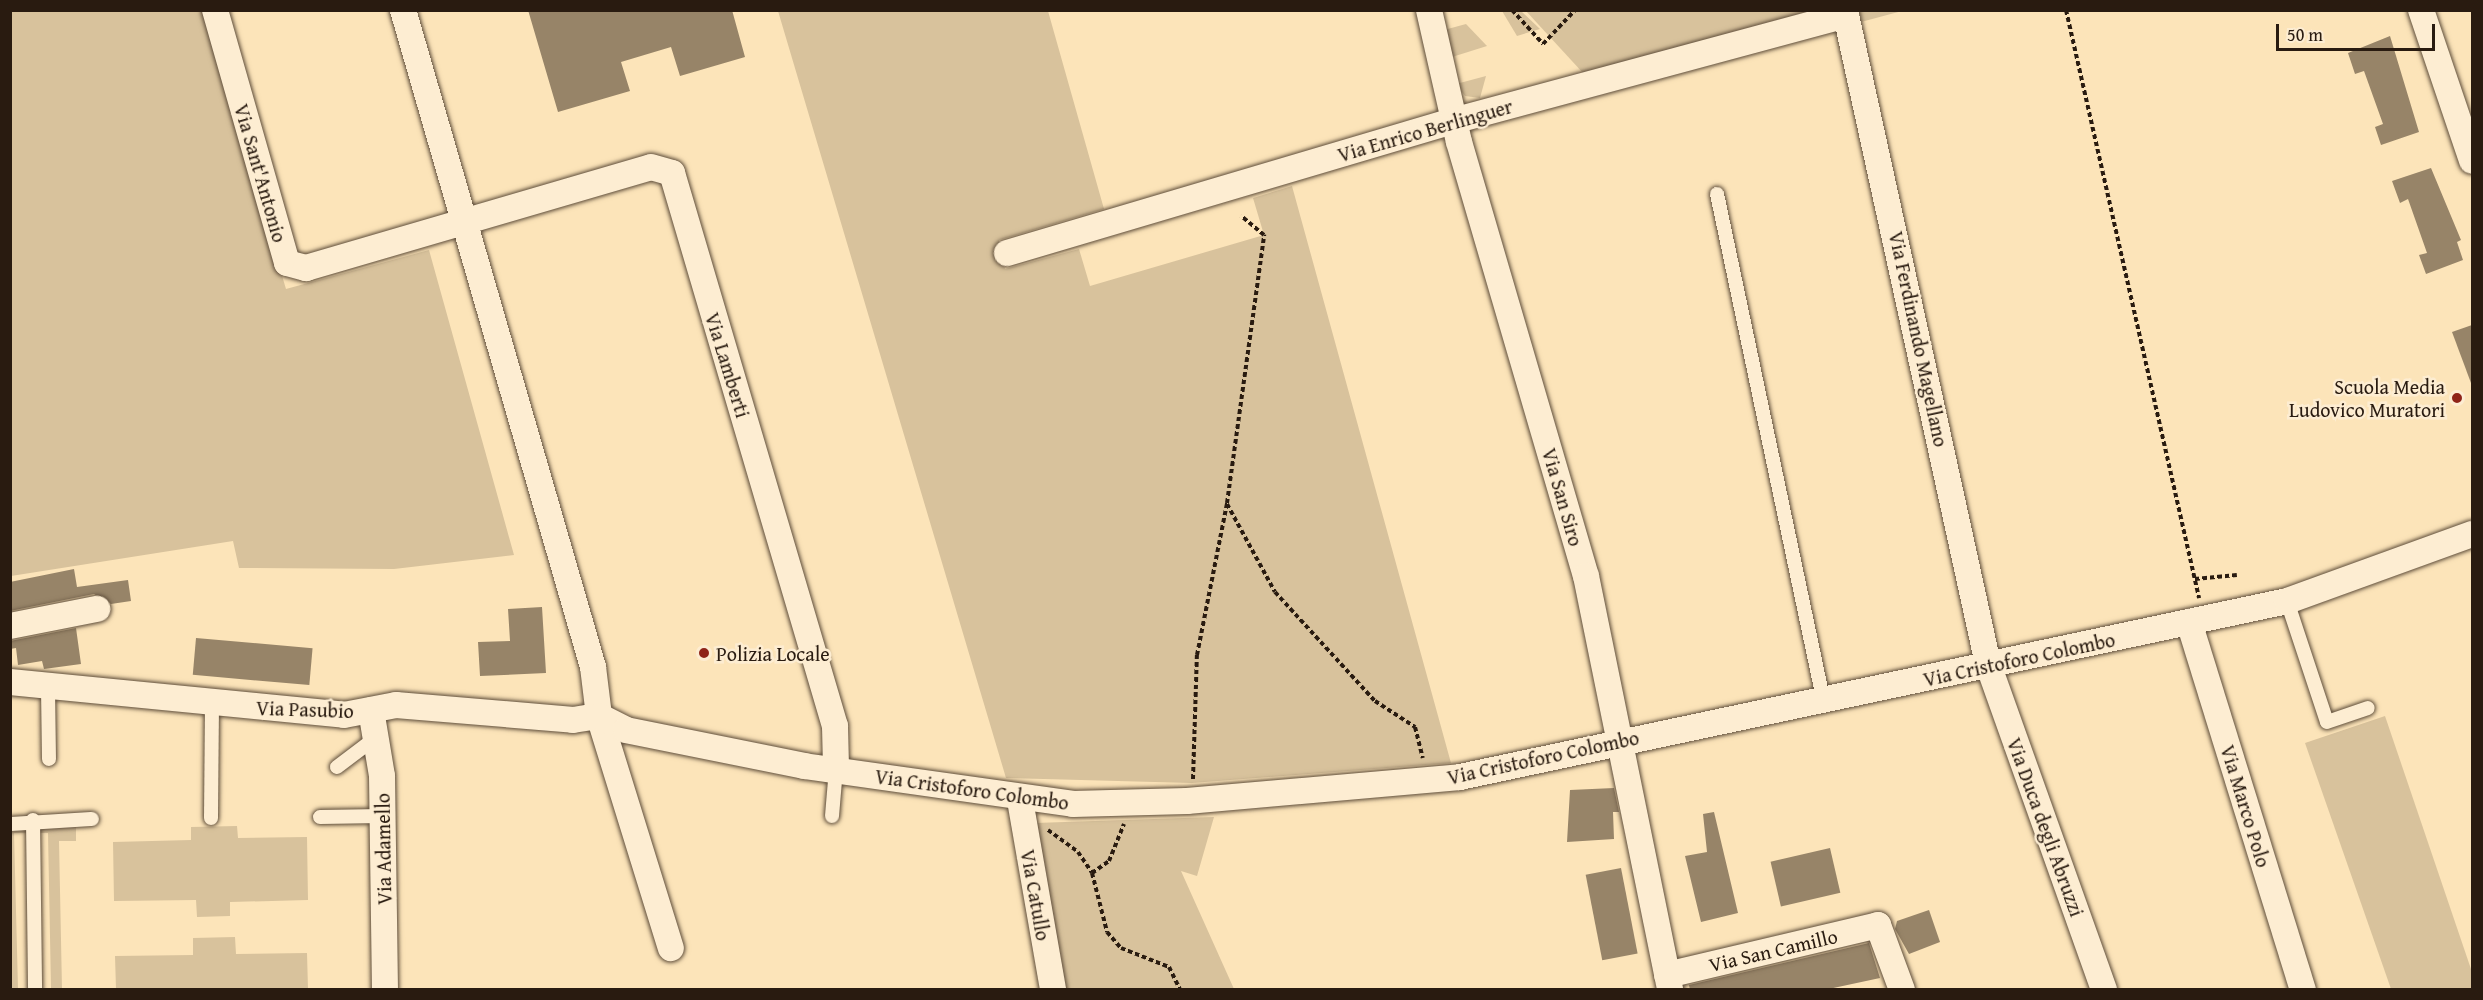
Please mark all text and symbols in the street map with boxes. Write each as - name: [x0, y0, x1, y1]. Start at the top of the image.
- scale bar: [2279, 12, 2438, 50]
- text: 50 m: [2287, 21, 2323, 48]
- street label: Via Enrico Berlinguer: [1335, 94, 1515, 166]
- street label: Via Sant'Antonio: [230, 101, 292, 245]
- street label: Via Ferdinando Magellano: [1884, 229, 1954, 449]
- street label: Via Lamberti: [701, 309, 755, 421]
- place label: Scuola Media Ludovico Muratori: [2289, 374, 2445, 421]
- marker: Scuola Media Ludovico Muratori: [2450, 391, 2464, 405]
- street label: Via San Siro: [1538, 445, 1588, 549]
- street label: Via Cristoforo Colombo: [1921, 627, 2117, 691]
- place label: Polizia Locale: [716, 641, 830, 665]
- marker: Polizia Locale: [697, 646, 711, 660]
- street label: Via Pasubio: [256, 695, 354, 723]
- street label: Via Cristoforo Colombo: [1445, 725, 1641, 789]
- street label: Via Duca degli Abruzzi: [2002, 734, 2090, 920]
- street label: Via Marco Polo: [2216, 742, 2276, 870]
- street label: Via Cristoforo Colombo: [874, 764, 1070, 814]
- street label: Via Adamello: [370, 793, 396, 905]
- street label: Via Catullo: [1016, 848, 1056, 942]
- street label: Via San Camillo: [1706, 924, 1840, 976]

